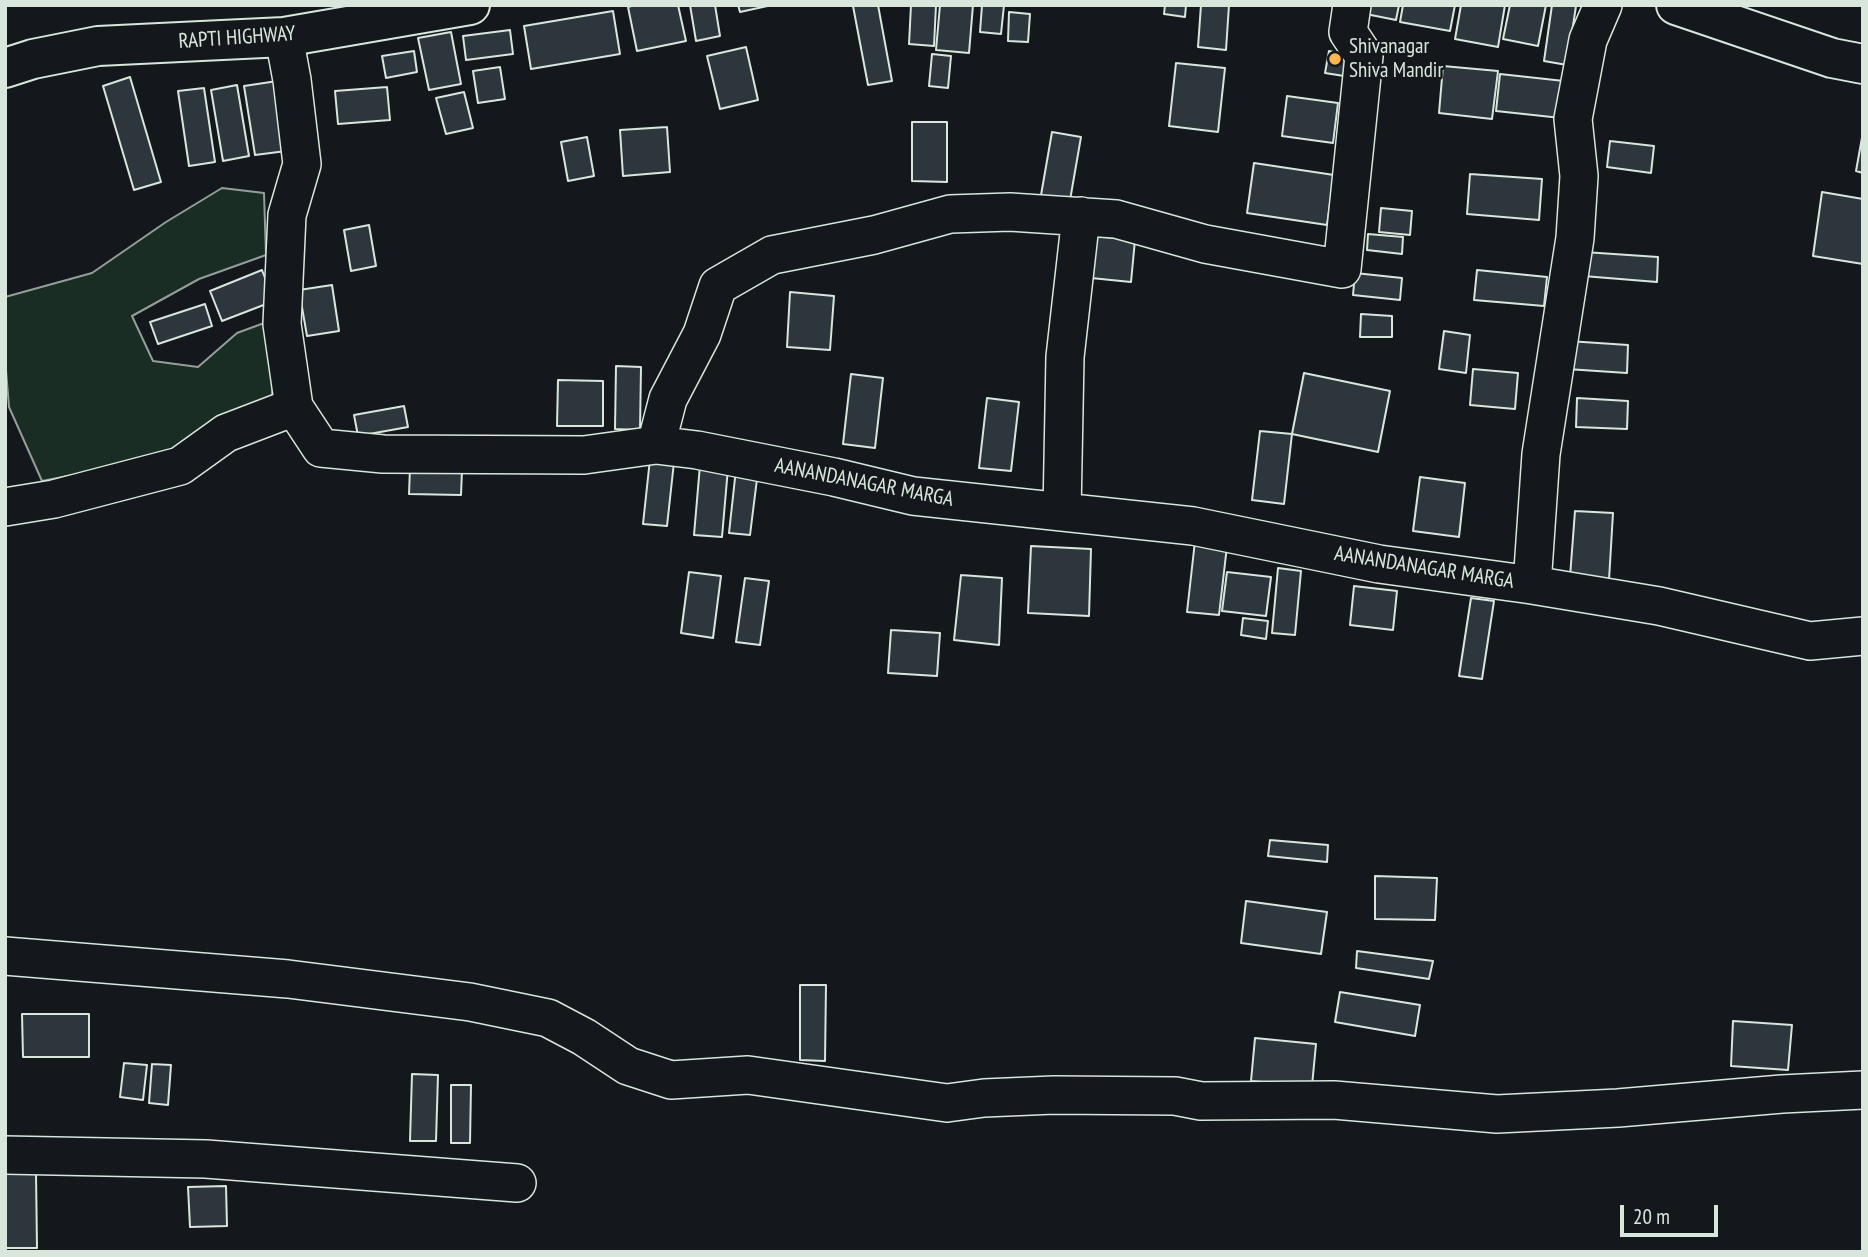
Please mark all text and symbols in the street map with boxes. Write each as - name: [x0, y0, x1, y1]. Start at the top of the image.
- street label: RAPTI HIGHWAY: [178, 21, 296, 55]
- place label: Shivanagar Shiva Mandir: [1349, 34, 1443, 84]
- marker: Shivanagar Shiva Mandir: [1327, 51, 1343, 67]
- street label: AANANDANAGAR MARGA: [772, 453, 956, 513]
- street label: AANANDANAGAR MARGA: [1332, 541, 1516, 595]
- scale bar: [1623, 1190, 1721, 1234]
- text: 20 m: [1633, 1203, 1670, 1230]

